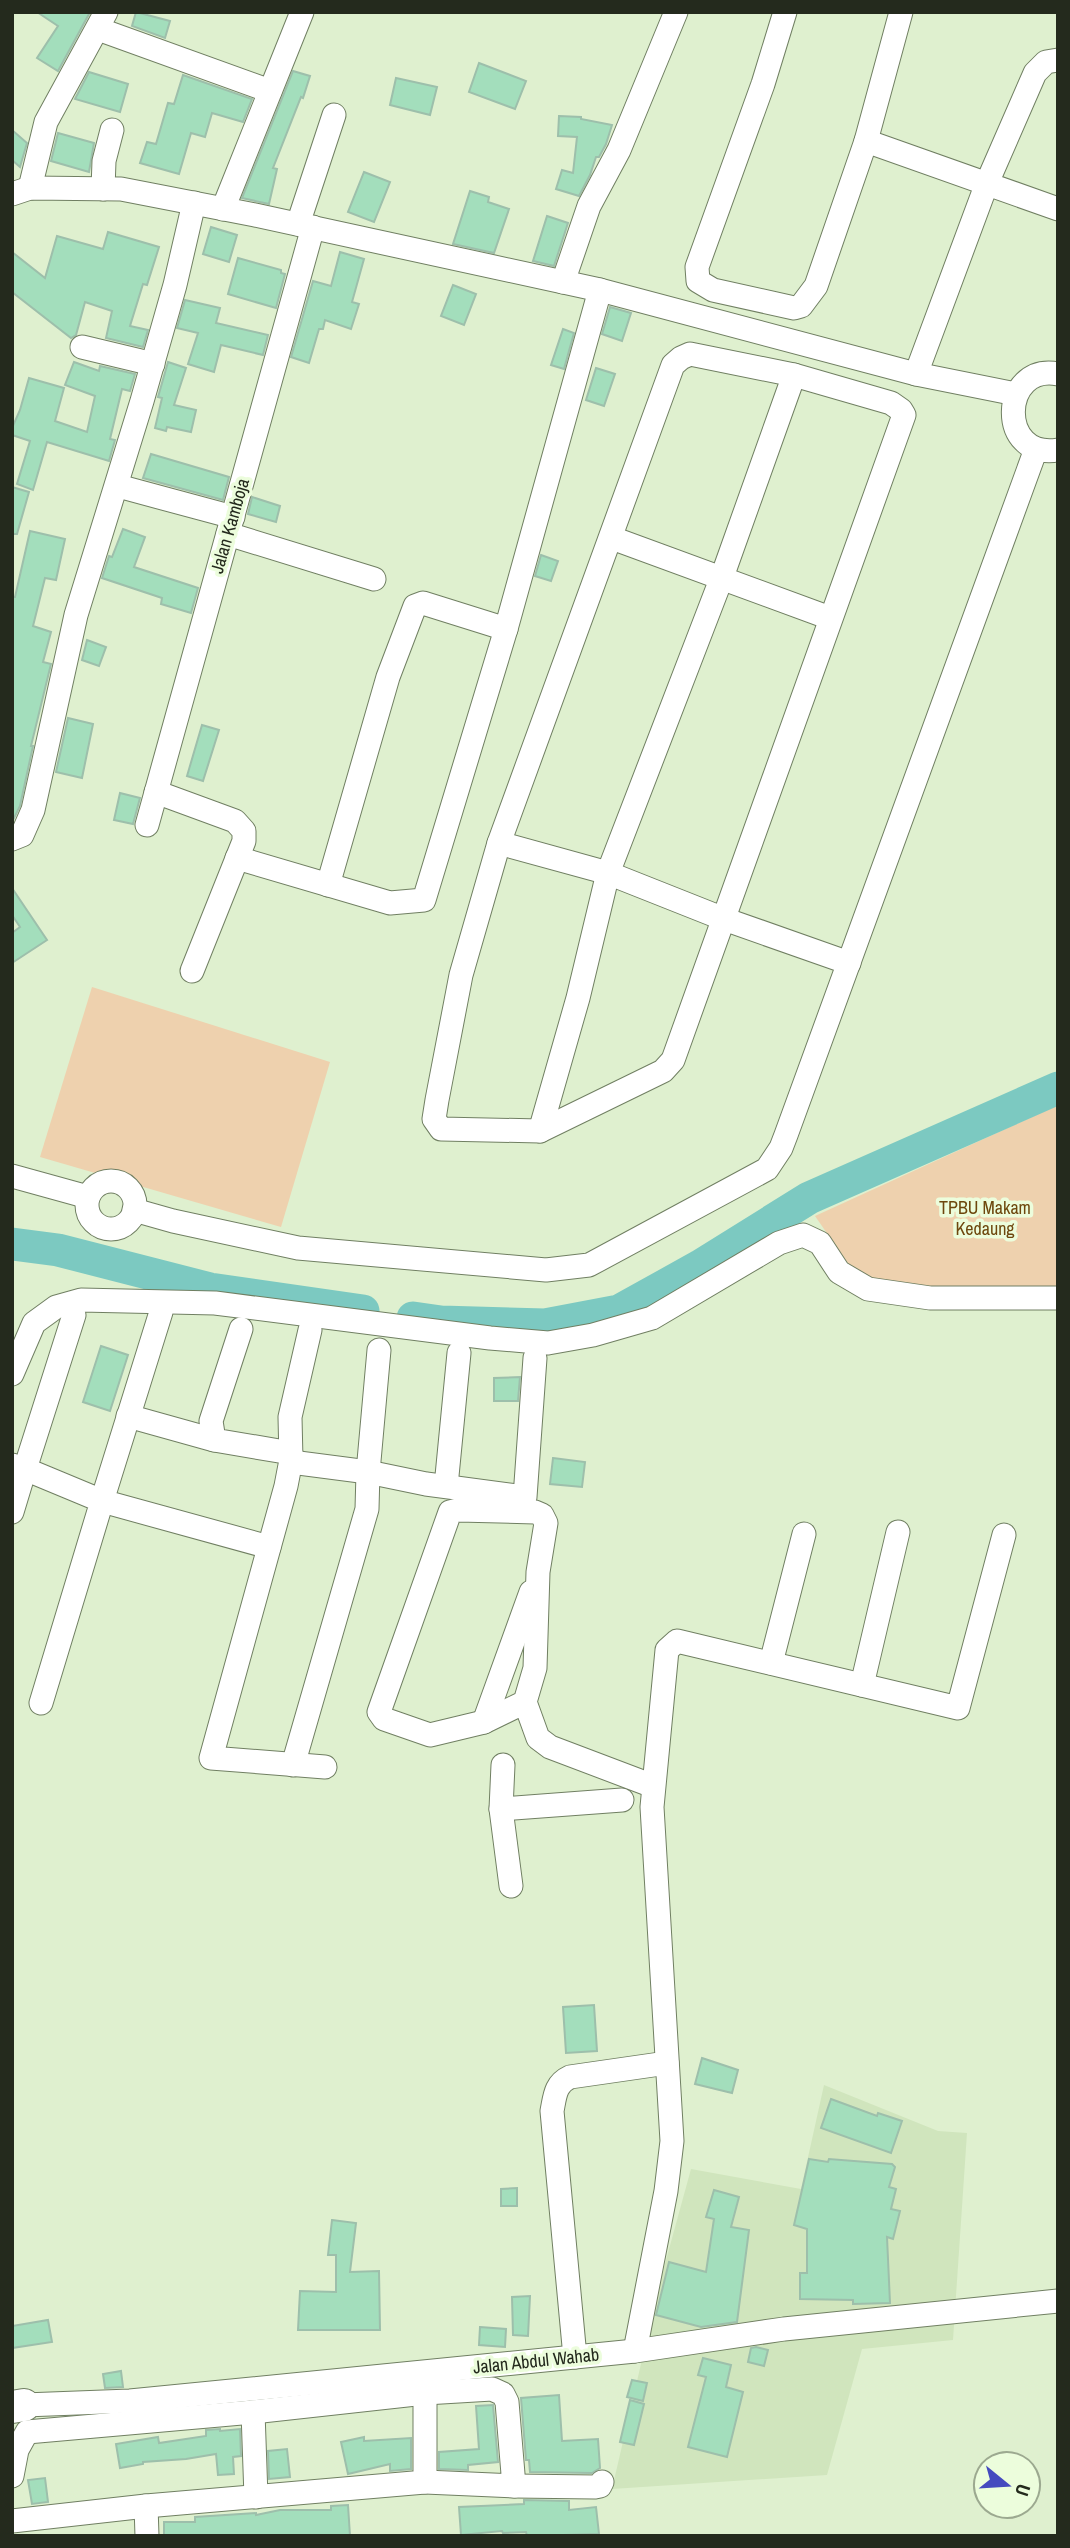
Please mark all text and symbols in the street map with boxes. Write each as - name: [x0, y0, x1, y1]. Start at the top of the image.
- street label: Jalan Kamboja: [204, 475, 255, 576]
- park label: TPBU Makam Kedaung: [939, 1195, 1031, 1241]
- street label: Jalan Abdul Wahab: [472, 2341, 600, 2380]
- north arrow: [972, 2450, 1042, 2520]
- text: U: [1009, 2481, 1037, 2500]

